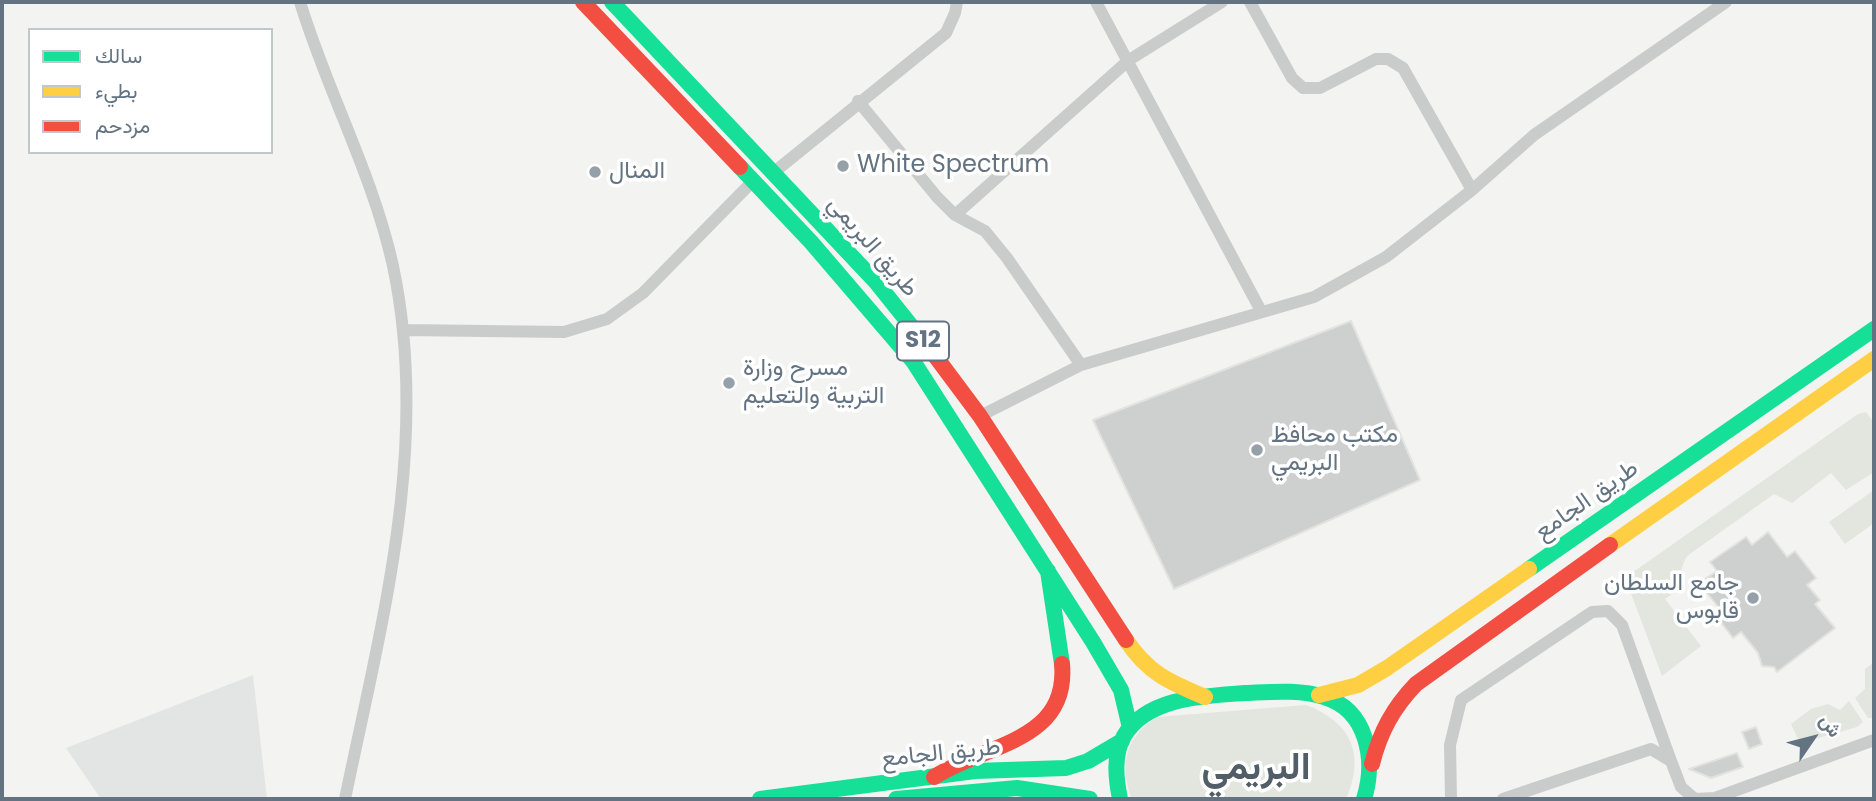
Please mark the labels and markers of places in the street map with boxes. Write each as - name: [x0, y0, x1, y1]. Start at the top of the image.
- place label: White Spectrum: [857, 152, 1049, 180]
- place label: المنال: [609, 158, 665, 186]
- marker: White Spectrum: [835, 158, 851, 174]
- marker: المنال: [587, 164, 603, 180]
- place label: مسرح وزارة التربية والتعليم: [743, 355, 884, 411]
- marker: مسرح وزارة التربية والتعليم: [721, 375, 737, 391]
- place label: مكتب محافظ البريمي: [1271, 422, 1398, 478]
- marker: مكتب محافظ البريمي: [1249, 442, 1265, 458]
- place label: جامع السلطان قابوس: [1604, 570, 1739, 626]
- marker: جامع السلطان قابوس: [1745, 590, 1761, 606]

